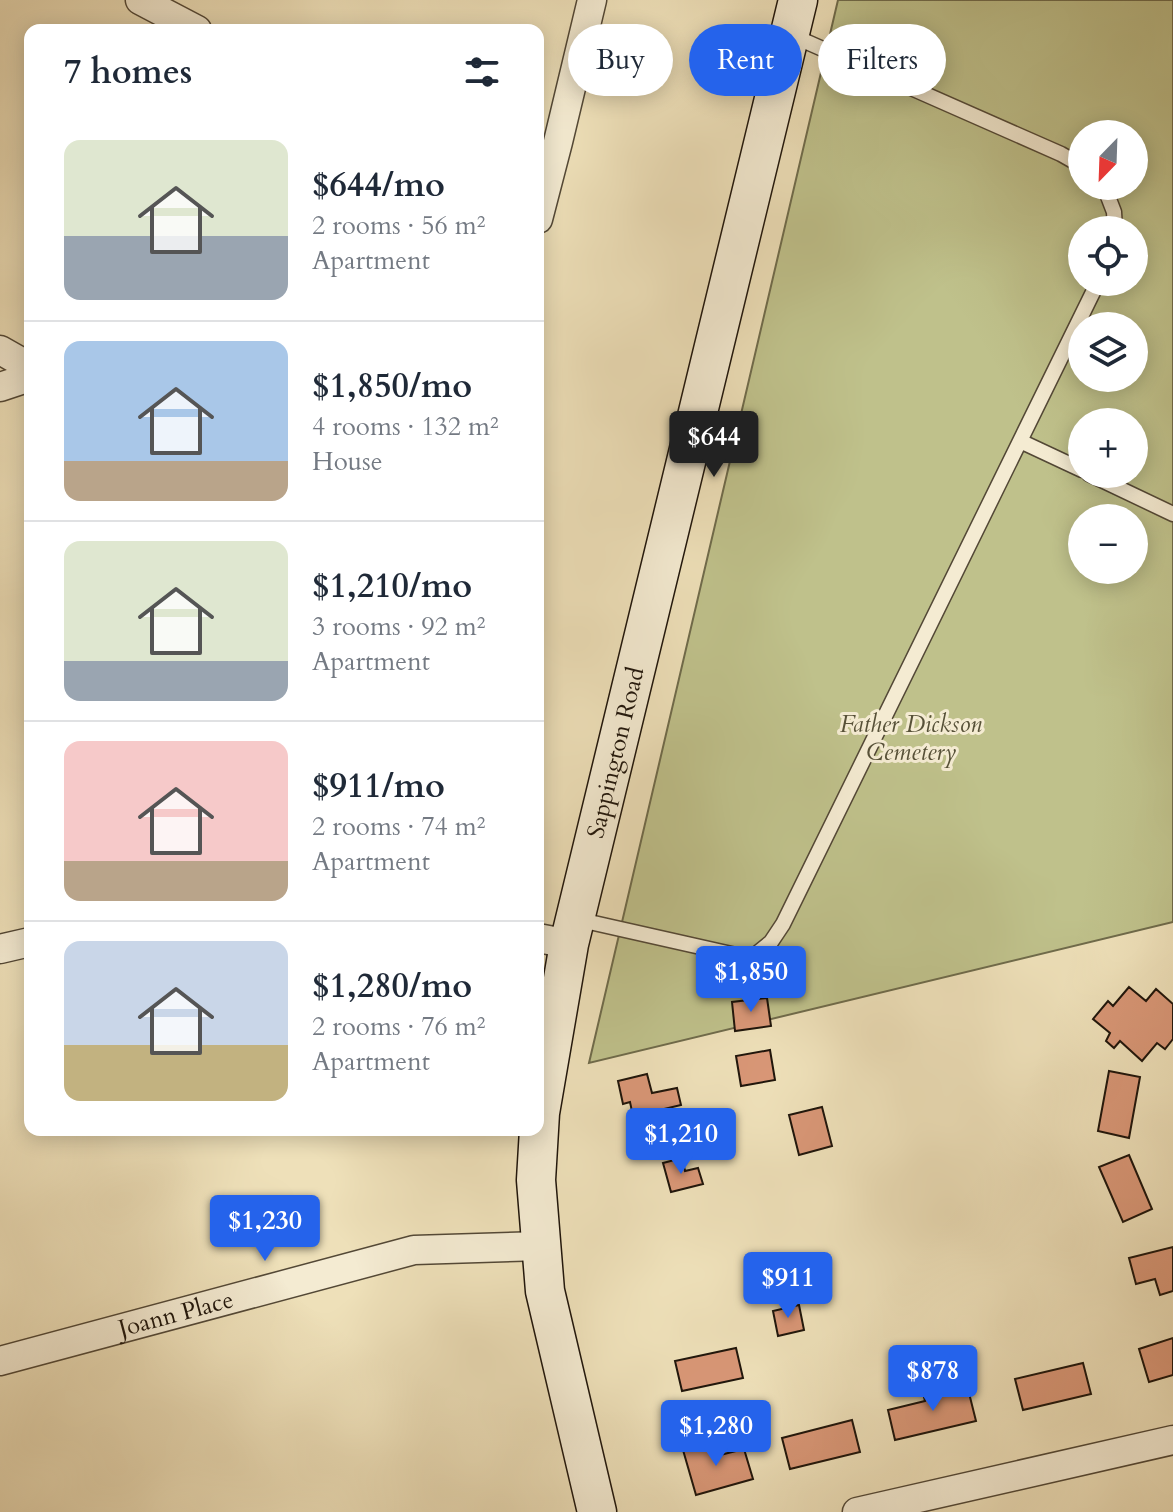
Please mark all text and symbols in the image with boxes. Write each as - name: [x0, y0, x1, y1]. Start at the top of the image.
- chip: Buy: [568, 24, 673, 96]
- chip: Rent: [689, 24, 802, 96]
- chip: Filters: [818, 24, 946, 96]
- text: 7 homes: [64, 49, 192, 95]
- icon: filters: [460, 50, 504, 94]
- north arrow: [1068, 120, 1148, 200]
- map controls: [1068, 120, 1148, 584]
- text: $644/mo: [312, 162, 445, 208]
- icon: home: [128, 172, 224, 268]
- text: 2 rooms · 56 m²: [312, 208, 485, 243]
- button: locate: [1068, 216, 1148, 296]
- text: Apartment: [312, 243, 430, 278]
- button: layers: [1068, 312, 1148, 392]
- text: $1,850/mo: [312, 363, 472, 409]
- icon: home: [128, 373, 224, 469]
- button: +: [1068, 408, 1148, 488]
- text: 4 rooms · 132 m²: [312, 409, 499, 444]
- pin: $644: [667, 411, 761, 479]
- text: $644: [687, 419, 741, 454]
- text: House: [312, 444, 383, 479]
- button: −: [1068, 504, 1148, 584]
- text: $1,210/mo: [312, 563, 472, 609]
- icon: home: [128, 573, 224, 669]
- text: 3 rooms · 92 m²: [312, 609, 485, 644]
- text: Apartment: [312, 644, 430, 679]
- street label: Sappington Road: [579, 663, 653, 842]
- park label: Father Dickson Cemetery: [840, 708, 982, 769]
- text: $911/mo: [312, 763, 445, 809]
- icon: home: [128, 773, 224, 869]
- text: 2 rooms · 74 m²: [312, 809, 485, 844]
- text: Apartment: [312, 844, 430, 879]
- pin: $1,850: [686, 946, 816, 1014]
- text: $1,850: [714, 954, 788, 989]
- text: $1,280/mo: [312, 963, 472, 1009]
- icon: home: [128, 973, 224, 1069]
- text: 2 rooms · 76 m²: [312, 1009, 485, 1044]
- text: Apartment: [312, 1044, 430, 1079]
- pin: $1,210: [616, 1108, 746, 1176]
- text: $1,210: [644, 1116, 718, 1151]
- pin: $1,230: [200, 1195, 330, 1263]
- text: $1,230: [228, 1203, 302, 1238]
- pin: $911: [741, 1252, 835, 1320]
- text: $911: [761, 1260, 815, 1295]
- street label: Joann Place: [112, 1283, 237, 1346]
- pin: $878: [886, 1345, 980, 1413]
- text: $878: [906, 1353, 960, 1388]
- pin: $1,280: [651, 1400, 781, 1468]
- text: $1,280: [679, 1408, 753, 1443]

